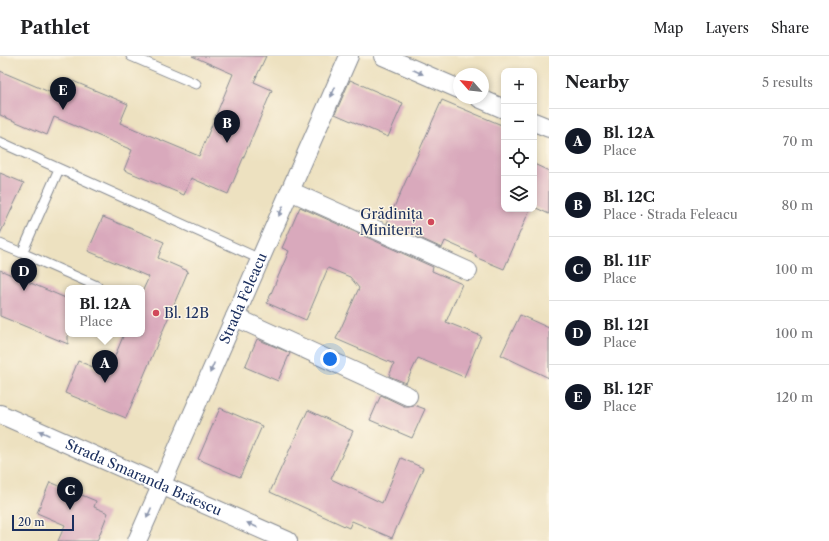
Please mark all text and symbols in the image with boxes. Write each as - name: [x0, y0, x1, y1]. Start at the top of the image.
- text: Pathlet: [20, 16, 90, 39]
- text: Map: [653, 19, 683, 37]
- text: Layers: [705, 19, 749, 37]
- text: Share: [771, 19, 809, 37]
- north arrow: [453, 68, 489, 104]
- map controls: [501, 68, 537, 212]
- button: +: [501, 68, 537, 104]
- one-way arrow: [413, 69, 425, 75]
- text: Nearby: [565, 72, 629, 92]
- text: 5 results: [762, 74, 813, 90]
- pin: E: [50, 77, 76, 110]
- one-way arrow: [330, 86, 336, 97]
- button: −: [501, 104, 537, 140]
- pin: B: [214, 110, 240, 143]
- text: Bl. 12A: [603, 123, 654, 142]
- text: A: [573, 133, 583, 149]
- text: 70 m: [783, 133, 813, 149]
- button: locate: [501, 140, 537, 176]
- text: Place: [603, 142, 636, 158]
- button: layers: [501, 176, 537, 212]
- text: Bl. 12C: [603, 187, 655, 206]
- text: B: [573, 197, 583, 213]
- text: 80 m: [781, 197, 813, 213]
- one-way arrow: [278, 205, 284, 216]
- place label: Grădinița Miniterra: [360, 205, 424, 239]
- text: Place · Strada Feleacu: [603, 206, 738, 222]
- marker: Grădinița Miniterra: [426, 217, 436, 227]
- street label: Strada Feleacu: [215, 249, 271, 347]
- text: Bl. 11F: [603, 251, 651, 270]
- pin: D: [11, 258, 37, 291]
- text: C: [573, 261, 583, 277]
- text: 100 m: [775, 261, 813, 277]
- text: Place: [603, 270, 636, 286]
- popup: [65, 285, 145, 337]
- text: Bl. 12A: [79, 294, 131, 313]
- place label: Bl. 12B: [164, 304, 209, 322]
- marker: Bl. 12B: [151, 308, 161, 318]
- text: Place: [79, 313, 113, 329]
- text: Bl. 12I: [603, 315, 649, 334]
- text: D: [572, 325, 584, 341]
- text: 100 m: [775, 325, 813, 341]
- text: Place: [603, 334, 636, 350]
- your location: [320, 349, 340, 369]
- pin: A: [92, 350, 118, 383]
- one-way arrow: [209, 363, 215, 374]
- text: Bl. 12F: [603, 379, 653, 398]
- text: E: [573, 389, 583, 405]
- text: 120 m: [776, 389, 813, 405]
- text: Place: [603, 398, 636, 414]
- one-way arrow: [38, 430, 49, 436]
- street label: Strada Smaranda Brăescu: [63, 435, 225, 520]
- pin: C: [57, 477, 83, 510]
- one-way arrow: [146, 507, 152, 519]
- scale bar: [12, 513, 74, 532]
- text: 20 m: [18, 515, 44, 529]
- one-way arrow: [247, 522, 258, 528]

